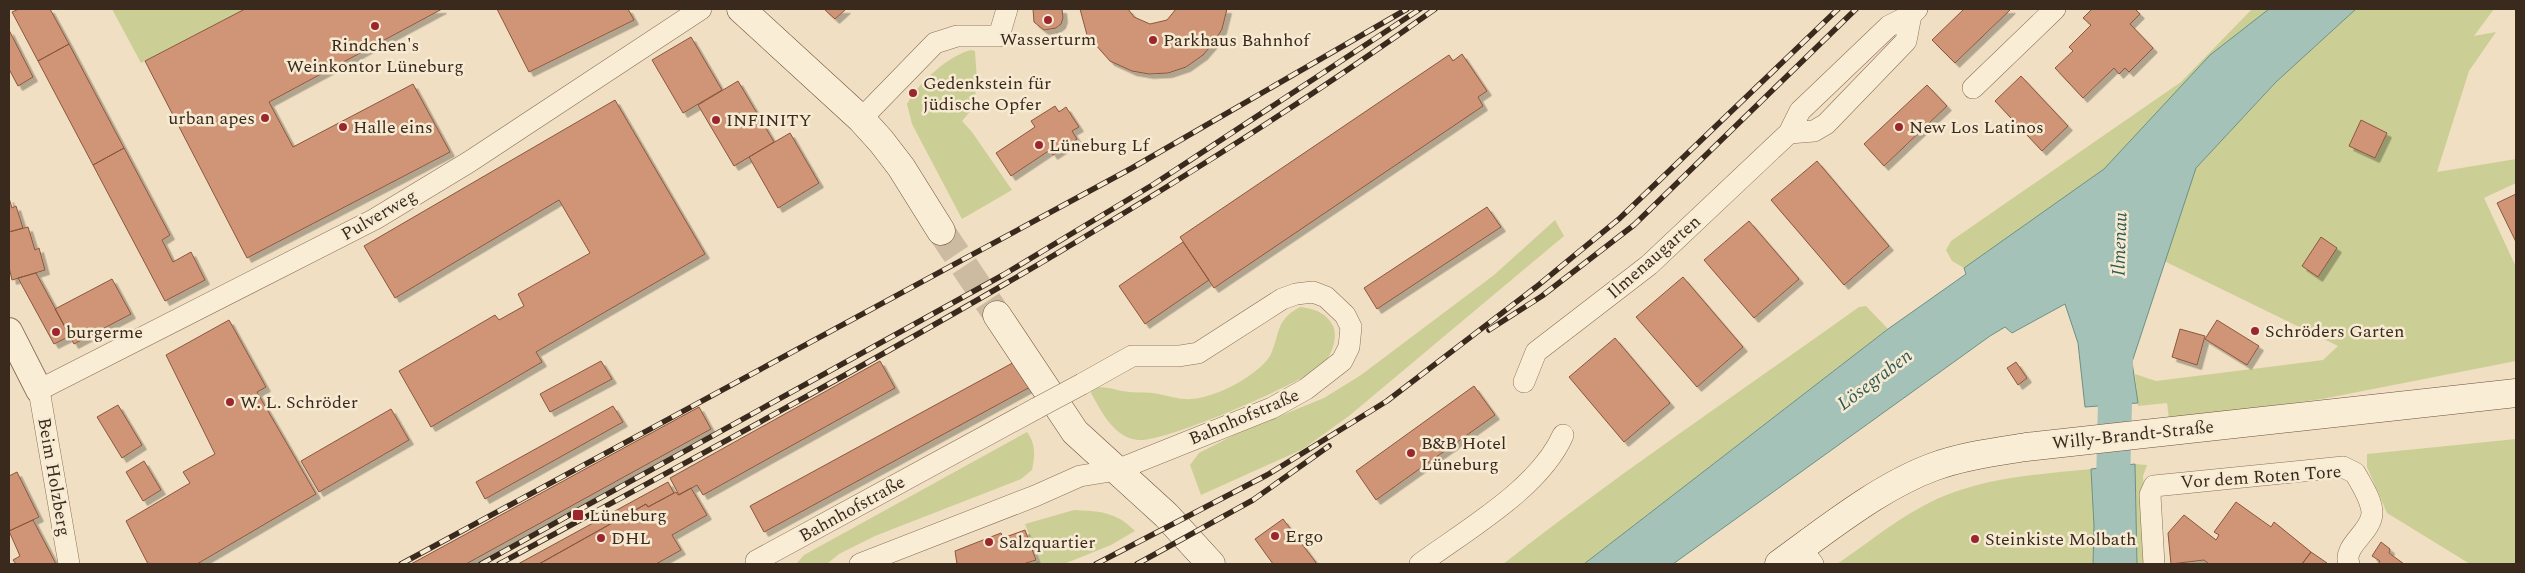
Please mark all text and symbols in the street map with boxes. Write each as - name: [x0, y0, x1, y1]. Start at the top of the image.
- marker: Wasserturm: [1042, 14, 1054, 26]
- marker: Rindchen's Weinkontor Lüneburg: [369, 20, 381, 32]
- place label: Wasserturm: [1000, 26, 1096, 53]
- place label: Parkhaus Bahnhof: [1163, 27, 1311, 54]
- place label: Rindchen's Weinkontor Lüneburg: [286, 32, 464, 80]
- marker: Parkhaus Bahnhof: [1147, 34, 1159, 46]
- place label: Gedenkstein für jüdische Opfer: [923, 70, 1051, 118]
- marker: Gedenkstein für jüdische Opfer: [907, 87, 919, 99]
- place label: urban apes: [168, 105, 255, 132]
- place label: INFINITY: [726, 107, 812, 134]
- marker: urban apes: [259, 112, 271, 124]
- place label: Halle eins: [353, 114, 433, 141]
- marker: INFINITY: [710, 114, 722, 126]
- place label: New Los Latinos: [1909, 114, 2044, 141]
- marker: Halle eins: [337, 121, 349, 133]
- marker: New Los Latinos: [1893, 121, 1905, 133]
- place label: Lüneburg Lf: [1049, 132, 1151, 159]
- marker: Lüneburg Lf: [1033, 139, 1045, 151]
- street label: Pulverweg: [336, 182, 422, 248]
- street label: Ilmenaugarten: [1601, 208, 1707, 306]
- water label: Ilmenau: [2104, 211, 2136, 276]
- place label: Schröders Garten: [2265, 318, 2405, 345]
- place label: burgerme: [66, 319, 143, 346]
- marker: Schröders Garten: [2249, 325, 2261, 337]
- marker: burgerme: [50, 326, 62, 338]
- water label: Lösegraben: [1831, 342, 1919, 418]
- street label: Bahnhofstraße: [1185, 382, 1303, 452]
- place label: W. L. Schröder: [240, 389, 358, 416]
- marker: W. L. Schröder: [224, 396, 236, 408]
- street label: Willy-Brandt-Straße: [2051, 413, 2215, 457]
- street label: Beim Holzberg: [30, 415, 78, 539]
- place label: B&B Hotel Lüneburg: [1421, 430, 1506, 478]
- marker: B&B Hotel Lüneburg: [1405, 447, 1417, 459]
- street label: Vor dem Roten Tore: [2180, 458, 2342, 496]
- street label: Bahnhofstraße: [794, 469, 910, 549]
- place label: Lüneburg: [589, 502, 667, 529]
- marker: Lüneburg: [571, 508, 585, 522]
- place label: Ergo: [1285, 523, 1323, 550]
- place label: DHL: [611, 525, 651, 552]
- place label: Steinkiste Molbath: [1985, 526, 2137, 553]
- place label: Salzquartier: [999, 529, 1095, 556]
- marker: Ergo: [1269, 530, 1281, 542]
- marker: DHL: [595, 532, 607, 544]
- marker: Steinkiste Molbath: [1969, 533, 1981, 545]
- marker: Salzquartier: [983, 536, 995, 548]

